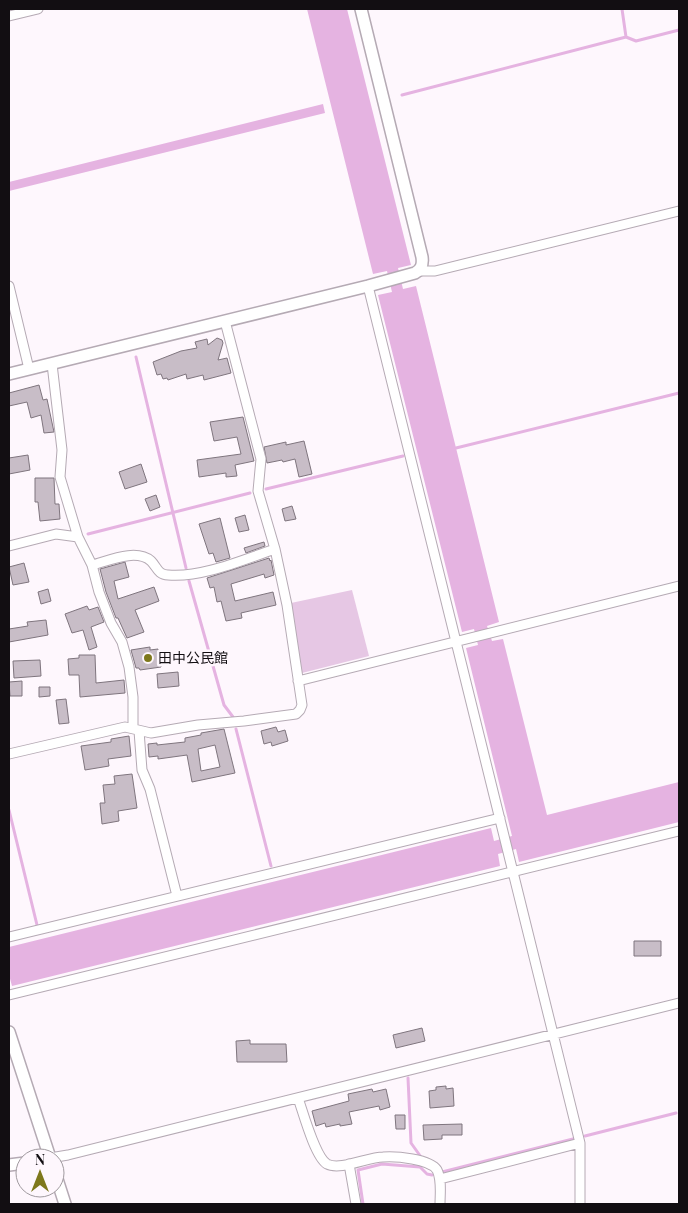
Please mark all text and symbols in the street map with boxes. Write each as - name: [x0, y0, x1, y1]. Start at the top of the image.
- place label: 田中公民館: [158, 648, 228, 667]
- marker: 田中公民館: [142, 652, 154, 664]
- north arrow: [15, 1148, 65, 1198]
- text: N: [35, 1150, 45, 1169]

